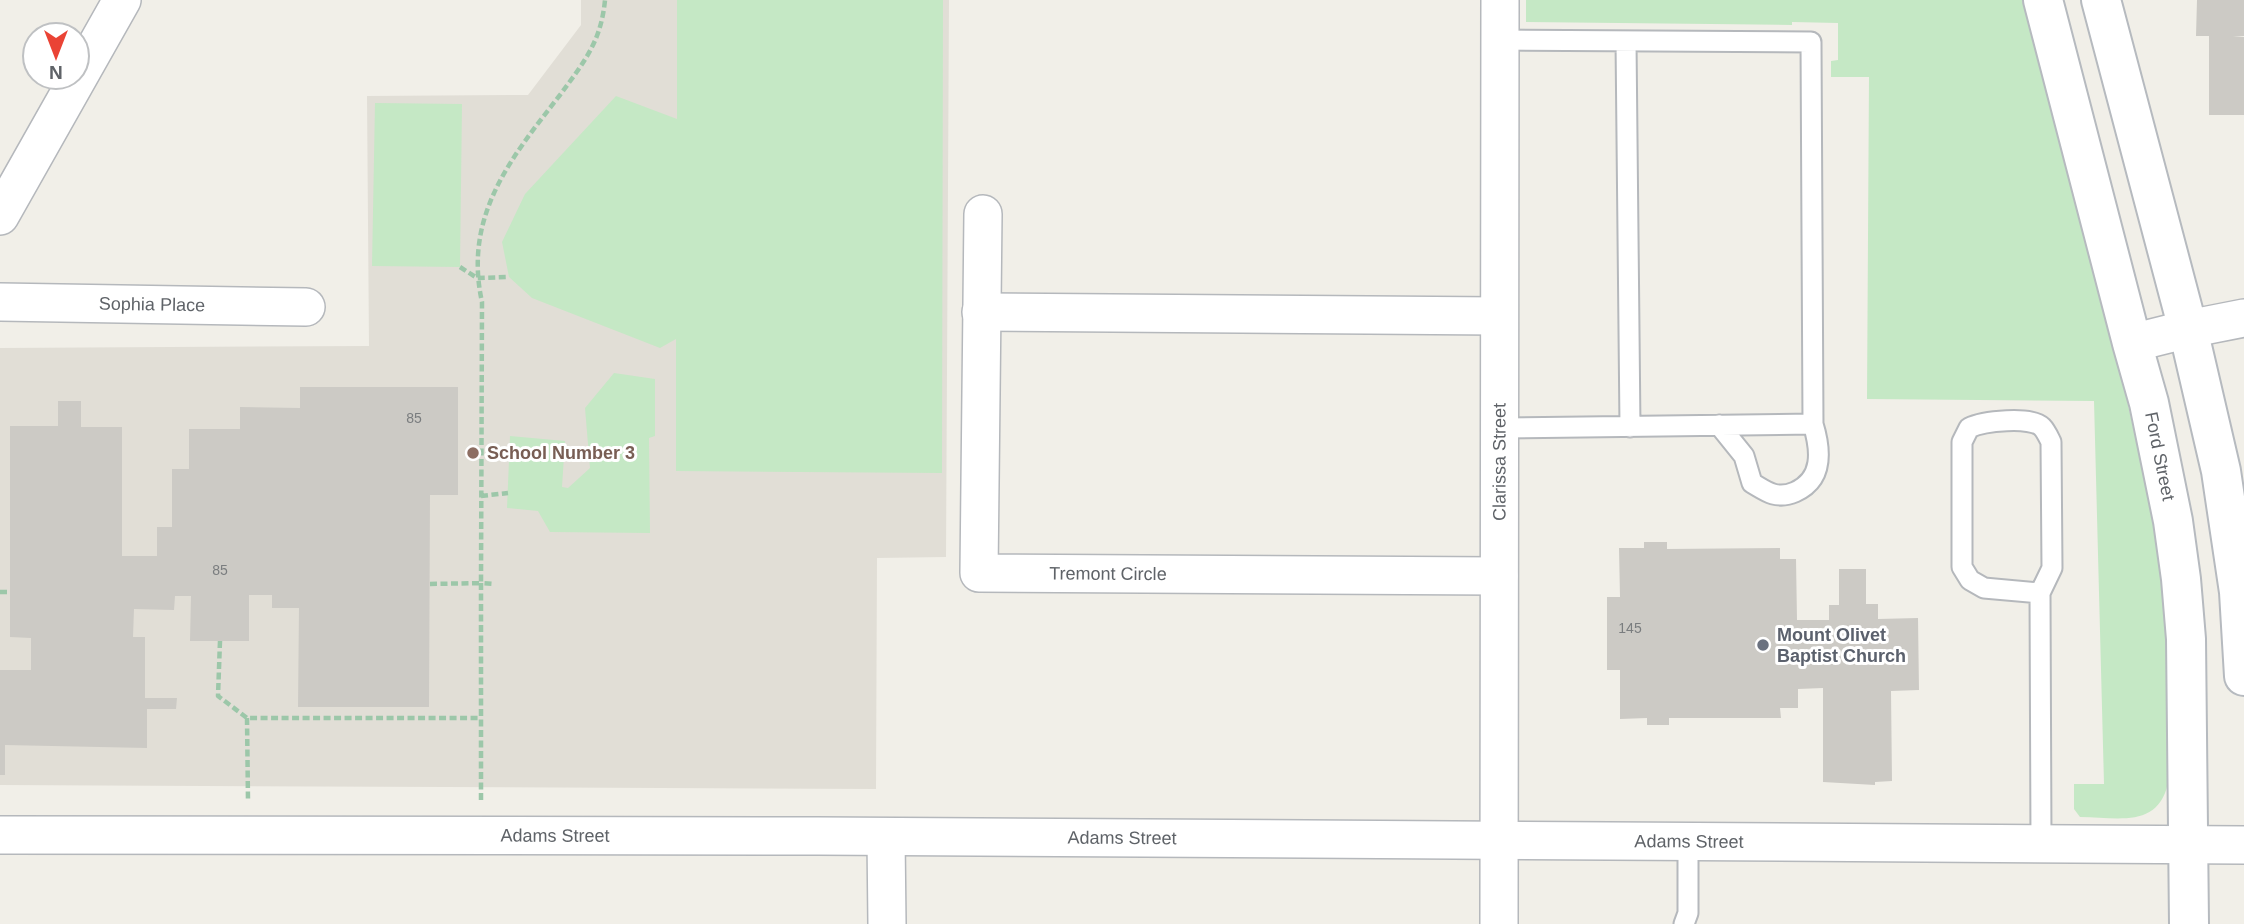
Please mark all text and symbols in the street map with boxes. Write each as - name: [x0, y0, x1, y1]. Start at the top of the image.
- north arrow: [21, 21, 91, 91]
- text: N: [49, 62, 63, 83]
- street label: Sophia Place: [99, 294, 205, 315]
- street label: Clarissa Street: [1489, 403, 1510, 521]
- house number: 85: [406, 410, 422, 426]
- street label: Ford Street: [2141, 410, 2179, 502]
- place label: School Number 3: [487, 443, 635, 463]
- marker: School Number 3: [465, 445, 481, 461]
- house number: 85: [212, 562, 228, 578]
- street label: Tremont Circle: [1049, 563, 1167, 584]
- house number: 145: [1618, 620, 1642, 636]
- place label: Mount Olivet Baptist Church: [1777, 625, 1906, 666]
- marker: Mount Olivet Baptist Church: [1755, 637, 1771, 653]
- street label: Adams Street: [500, 826, 610, 846]
- street label: Adams Street: [1067, 828, 1177, 848]
- street label: Adams Street: [1634, 831, 1744, 852]

